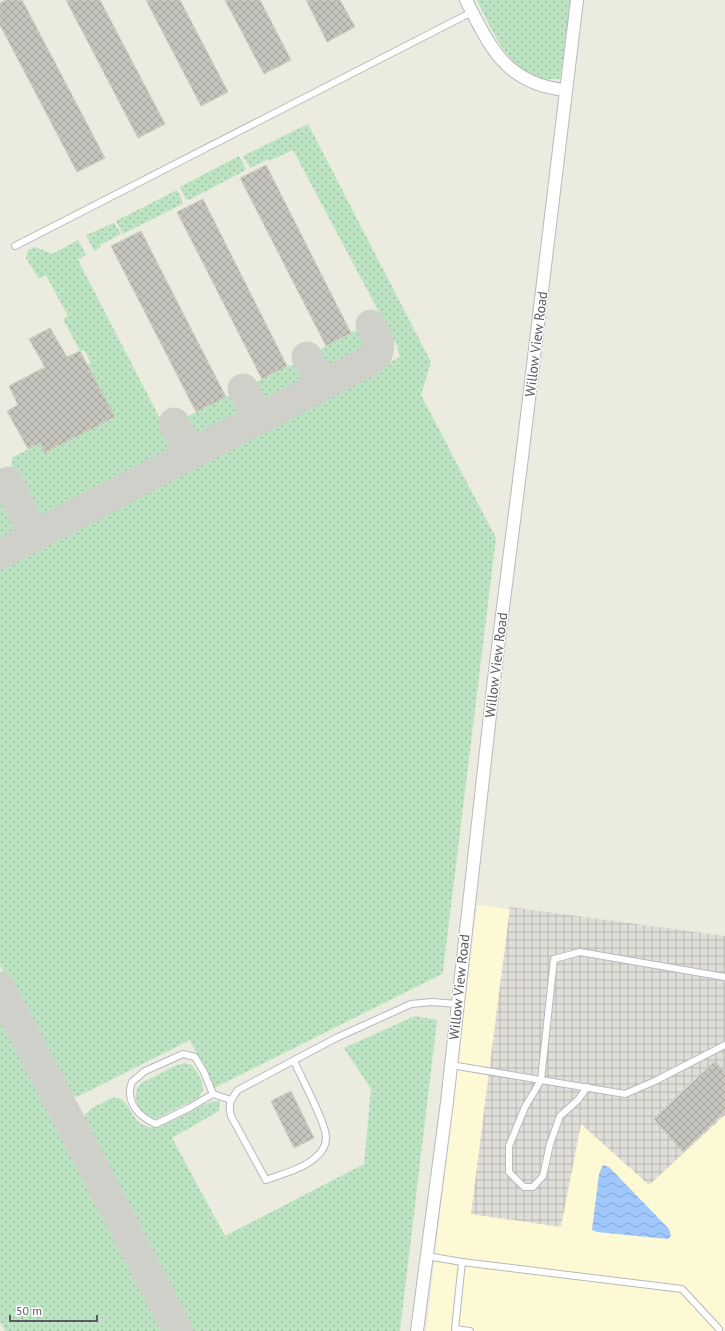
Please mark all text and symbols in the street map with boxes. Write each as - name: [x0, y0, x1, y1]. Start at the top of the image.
- street label: Willow View Road: [521, 290, 551, 398]
- street label: Willow View Road: [481, 611, 511, 719]
- street label: Willow View Road: [445, 933, 473, 1041]
- scale bar: [10, 1297, 97, 1323]
- text: 50 m: [16, 1303, 42, 1318]

